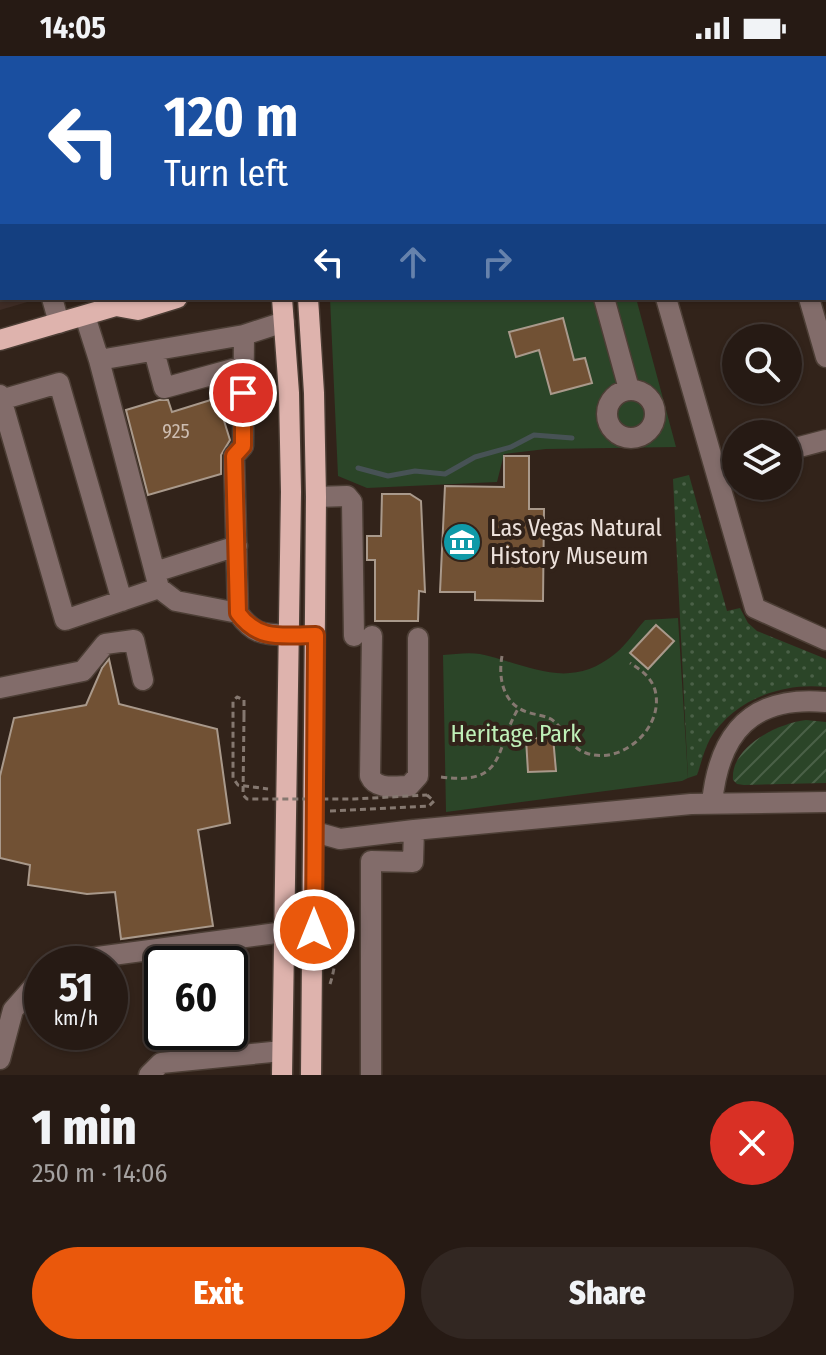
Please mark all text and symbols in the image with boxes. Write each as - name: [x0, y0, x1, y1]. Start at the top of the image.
- text: 14:05: [40, 10, 106, 46]
- text: 120 m: [164, 84, 299, 151]
- icon: left: [32, 88, 136, 192]
- text: Turn left: [164, 152, 288, 196]
- icon: left: [307, 240, 351, 284]
- icon: ahead: [391, 240, 435, 284]
- icon: right: [475, 240, 519, 284]
- map controls: [722, 324, 802, 500]
- button: search: [722, 324, 802, 404]
- pin: [209, 359, 277, 427]
- icon: arrive: [221, 371, 265, 415]
- house number: 925: [162, 419, 190, 443]
- button: layers: [722, 420, 802, 500]
- place label: Las Vegas Natural History Museum: [490, 514, 662, 570]
- museum icon: Las Vegas Natural History Museum: [441, 521, 483, 563]
- park label: Heritage Park: [450, 720, 582, 748]
- position arrow: [272, 888, 356, 972]
- speed limit sign: 60: [144, 946, 248, 1050]
- text: 51: [59, 964, 93, 1012]
- text: km/h: [54, 1006, 98, 1030]
- text: 1 min: [32, 1099, 136, 1157]
- button: close: [710, 1101, 794, 1185]
- text: 250 m · 14:06: [32, 1158, 167, 1189]
- button: Exit: [32, 1247, 405, 1339]
- button: Share: [421, 1247, 794, 1339]

